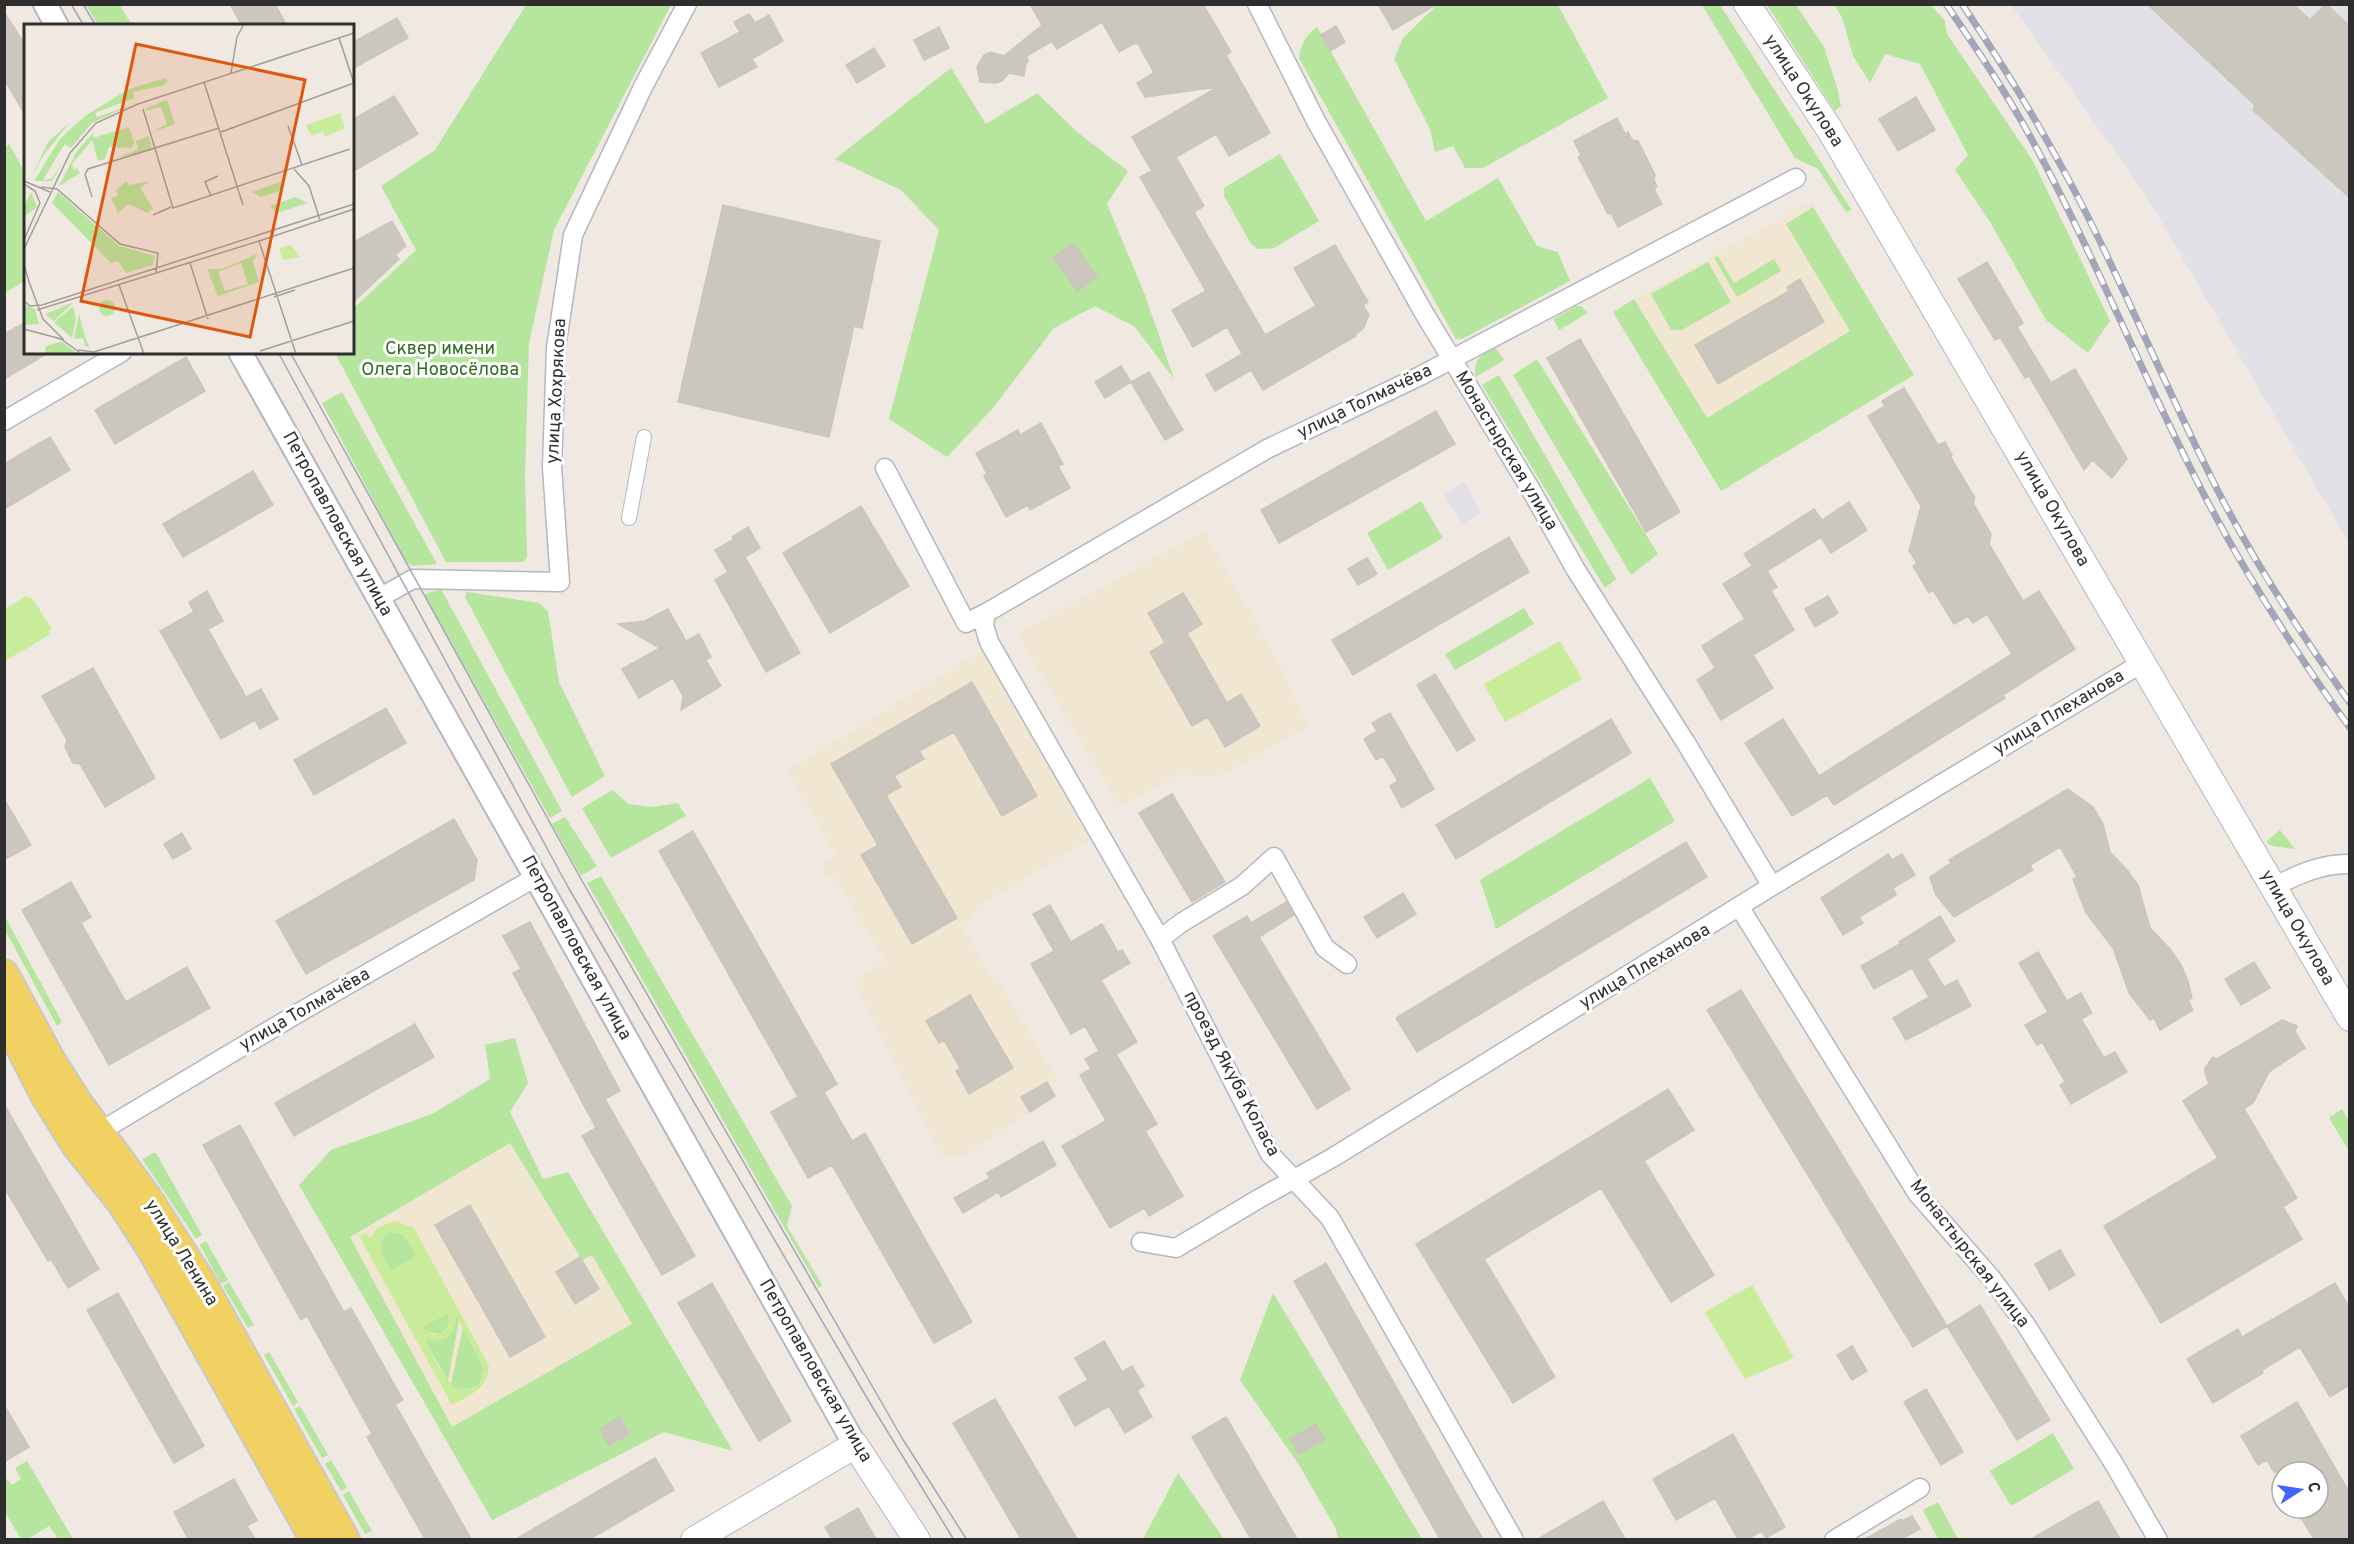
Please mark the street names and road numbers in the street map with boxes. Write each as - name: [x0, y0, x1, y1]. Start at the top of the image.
- street label: улица Окулова: [1758, 30, 1848, 152]
- street label: улица Хохрякова: [542, 318, 572, 464]
- street label: улица Толмачёва: [1294, 359, 1436, 445]
- street label: Монастырская улица: [1449, 367, 1563, 535]
- street label: Петропавловская улица: [277, 428, 397, 620]
- street label: улица Окулова: [2010, 447, 2094, 571]
- street label: улица Плеханова: [1989, 665, 2129, 761]
- street label: Петропавловская улица: [516, 852, 636, 1044]
- street label: улица Окулова: [2255, 866, 2339, 990]
- street label: улица Плеханова: [1575, 919, 1715, 1015]
- street label: улица Толмачёва: [236, 963, 374, 1057]
- street label: проезд Якуба Коласа: [1178, 987, 1284, 1161]
- street label: Монастырская улица: [1904, 1175, 2034, 1333]
- street label: улица Ленина: [139, 1195, 223, 1311]
- street label: Петропавловская улица: [753, 1275, 877, 1467]

